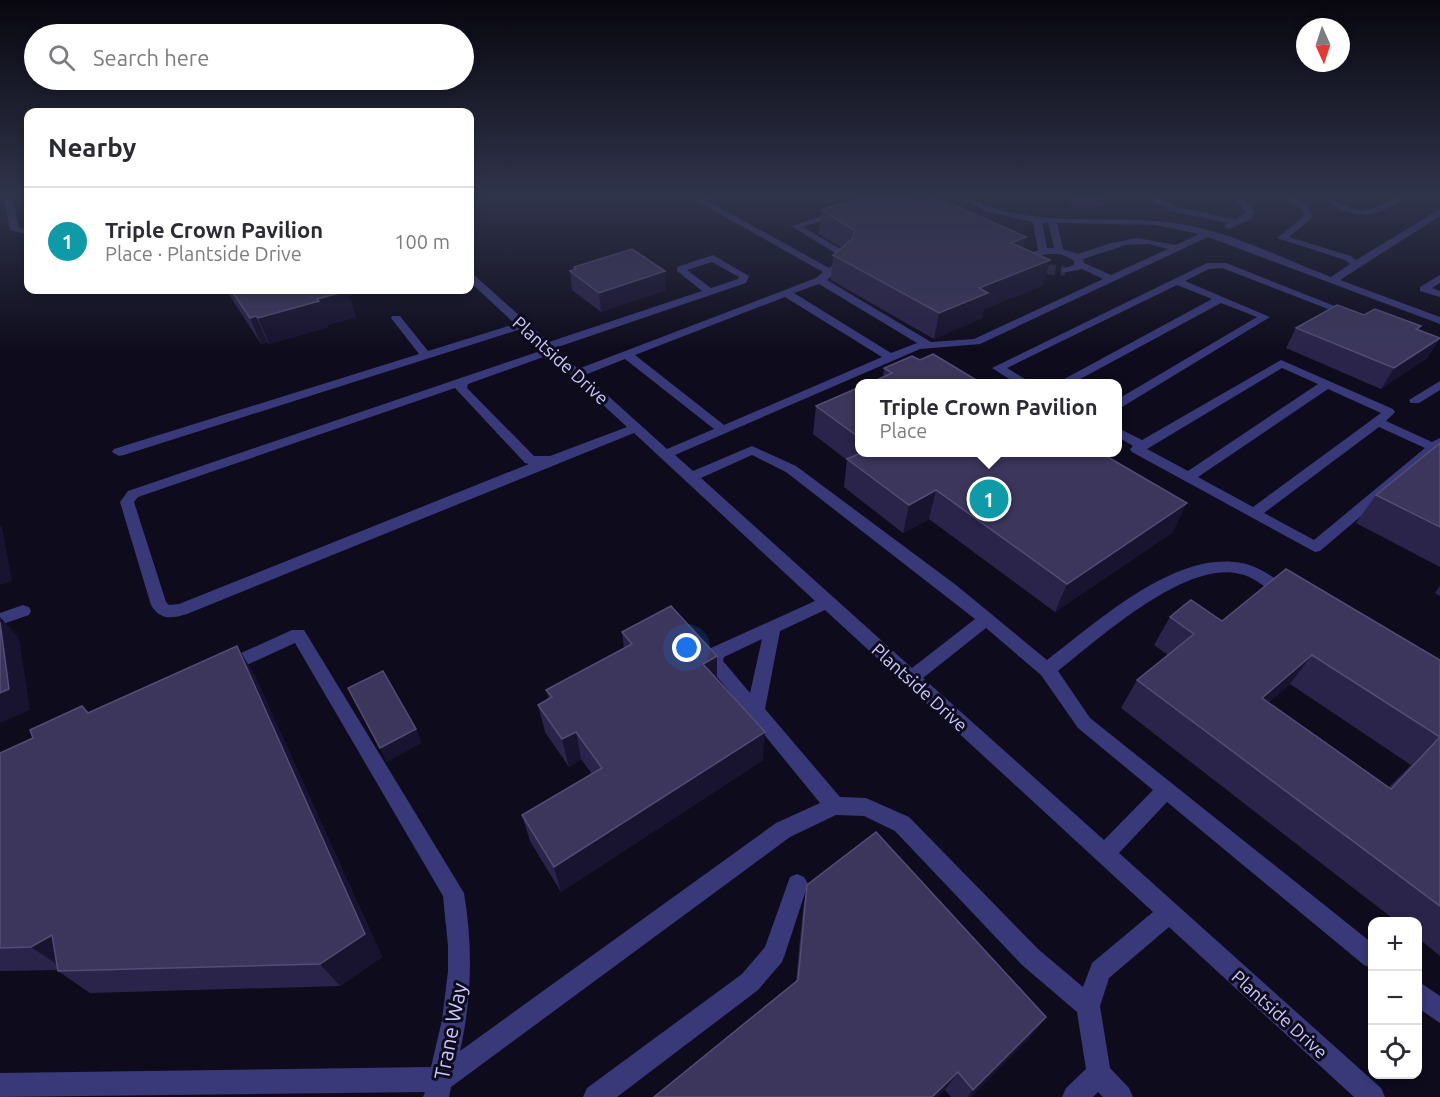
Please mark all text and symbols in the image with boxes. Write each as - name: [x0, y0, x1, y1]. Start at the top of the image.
- north arrow: [1296, 18, 1350, 72]
- search box: [24, 24, 474, 90]
- icon: search: [45, 41, 78, 74]
- text: Search here: [93, 45, 209, 70]
- text: Nearby: [48, 133, 136, 162]
- text: Triple Crown Pavilion: [105, 217, 323, 242]
- text: 1: [62, 230, 73, 253]
- text: 100 m: [394, 230, 450, 253]
- text: Place · Plantside Drive: [105, 242, 302, 265]
- street label: Plantside Drive: [509, 312, 613, 408]
- popup: [855, 379, 1122, 457]
- text: Triple Crown Pavilion: [879, 394, 1098, 419]
- text: Place: [879, 419, 927, 442]
- pin: 1: [970, 476, 1008, 522]
- your location: [672, 633, 701, 662]
- street label: Plantside Drive: [868, 639, 972, 735]
- map controls: [1368, 917, 1422, 1079]
- button: +: [1368, 917, 1422, 971]
- street label: Plantside Drive: [1228, 966, 1332, 1062]
- button: −: [1368, 971, 1422, 1025]
- street label: Trane Way: [429, 981, 471, 1081]
- button: locate: [1368, 1025, 1422, 1079]

